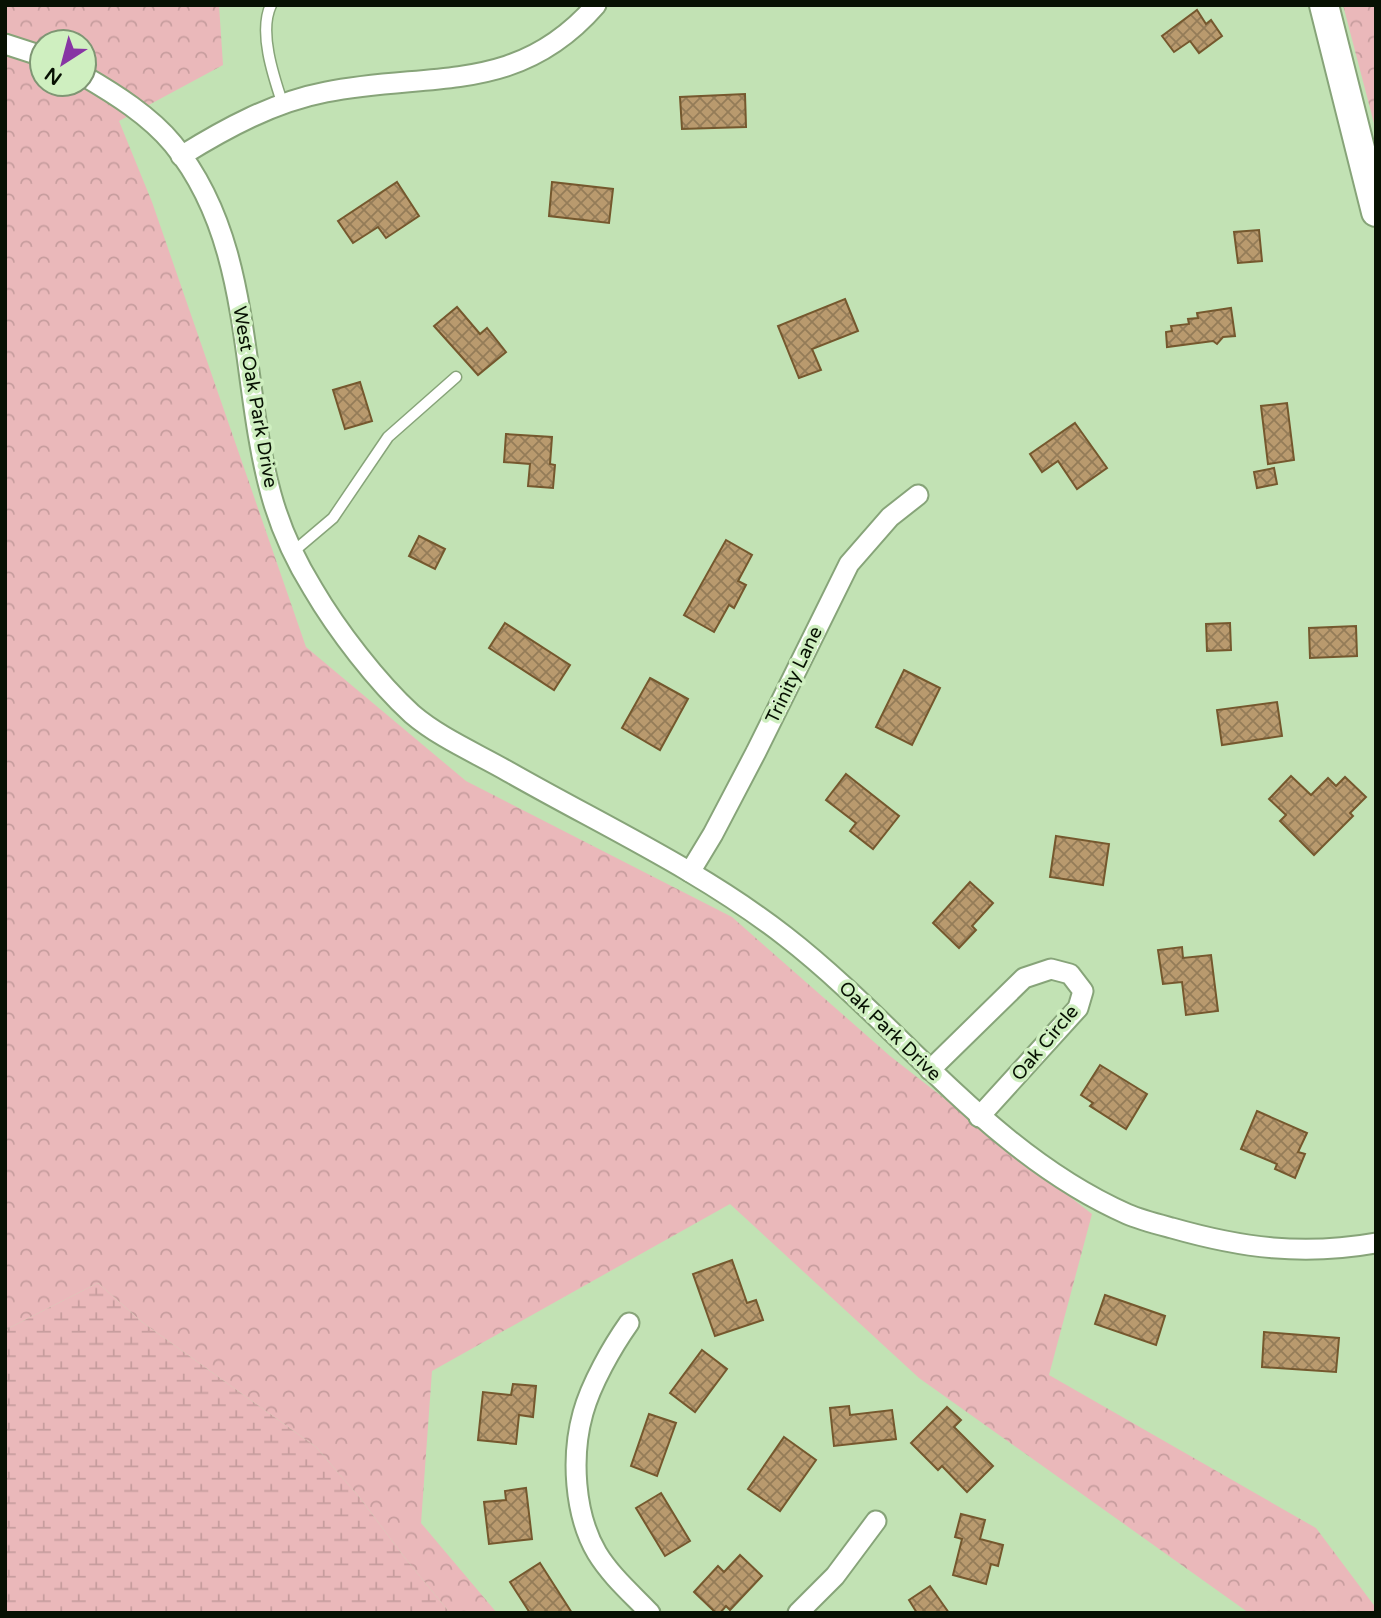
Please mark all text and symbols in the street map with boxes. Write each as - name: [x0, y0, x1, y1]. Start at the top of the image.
- north arrow: [28, 28, 98, 98]
- text: N: [41, 63, 66, 89]
- street label: West Oak Park Drive: [228, 305, 282, 489]
- street label: Trinity Lane: [761, 623, 827, 727]
- street label: Oak Park Drive: [834, 977, 946, 1085]
- street label: Oak Circle: [1007, 1001, 1083, 1085]

